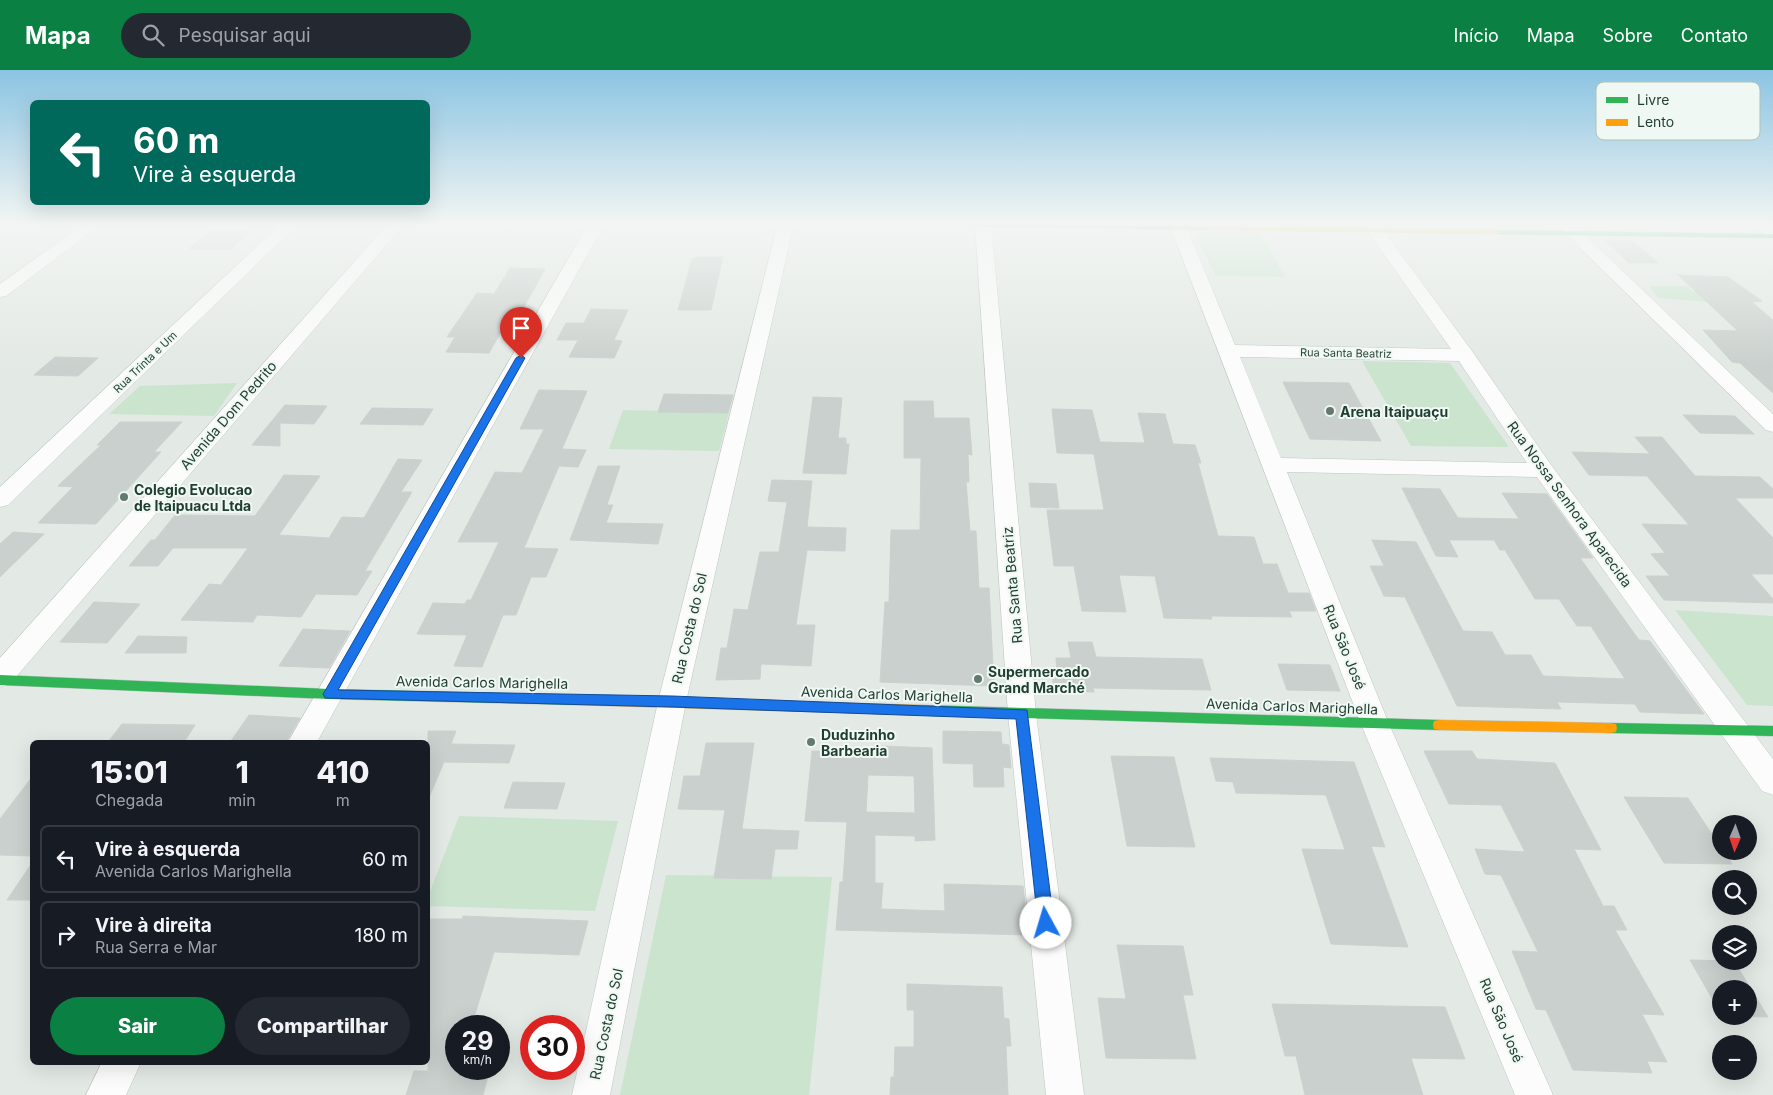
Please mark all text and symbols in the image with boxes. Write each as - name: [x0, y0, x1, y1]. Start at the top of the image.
- search box: [121, 13, 471, 58]
- text: Mapa: [25, 21, 91, 50]
- icon: search: [139, 21, 167, 49]
- text: Pesquisar aqui: [179, 24, 311, 47]
- text: Início: [1454, 25, 1499, 46]
- text: Mapa: [1527, 25, 1574, 46]
- text: Sobre: [1602, 25, 1653, 46]
- text: Contato: [1681, 25, 1748, 46]
- legend: [1596, 82, 1760, 140]
- text: Livre: [1637, 91, 1669, 108]
- text: Lento: [1637, 113, 1674, 130]
- text: 60 m: [133, 119, 220, 161]
- icon: left: [50, 120, 115, 185]
- text: Vire à esquerda: [133, 161, 296, 187]
- pin: [500, 307, 542, 358]
- icon: arrive: [507, 314, 535, 342]
- street label: Rua Trinta e Um: [110, 328, 180, 396]
- street label: Rua Santa Beatriz: [1300, 345, 1392, 361]
- street label: Avenida Dom Pedrito: [176, 357, 280, 473]
- place label: Arena Itaipuaçu: [1340, 403, 1448, 420]
- marker: Arena Itaipuaçu: [1324, 405, 1336, 417]
- street label: Rua Nossa Senhora Aparecida: [1504, 418, 1636, 590]
- place label: Colegio Evolucao de Itaipuacu Ltda: [134, 481, 253, 514]
- marker: Colegio Evolucao de Itaipuacu Ltda: [118, 491, 130, 503]
- street label: Rua Santa Beatriz: [998, 526, 1026, 644]
- street label: Rua Costa do Sol: [668, 571, 710, 685]
- street label: Rua São José: [1320, 602, 1370, 692]
- place label: Supermercado Grand Marché: [988, 663, 1090, 696]
- street label: Avenida Carlos Marighella: [396, 672, 568, 692]
- marker: Supermercado Grand Marché: [972, 673, 984, 685]
- street label: Avenida Carlos Marighella: [801, 682, 973, 706]
- street label: Avenida Carlos Marighella: [1206, 694, 1378, 718]
- place label: Duduzinho Barbearia: [821, 726, 896, 759]
- marker: Duduzinho Barbearia: [805, 736, 817, 748]
- text: 15:01: [90, 754, 168, 790]
- text: 1: [235, 754, 249, 790]
- text: 410: [316, 754, 369, 790]
- text: Chegada: [95, 790, 163, 810]
- text: min: [228, 790, 256, 810]
- text: m: [336, 790, 350, 810]
- north arrow: [1712, 815, 1758, 860]
- map controls: [1712, 815, 1757, 1080]
- text: Vire à esquerda: [95, 838, 240, 861]
- icon: left: [52, 845, 80, 873]
- text: 60 m: [362, 848, 408, 871]
- text: Avenida Carlos Marighella: [95, 861, 292, 881]
- button: search: [1712, 870, 1757, 915]
- position arrow: [1019, 896, 1071, 948]
- text: Vire à direita: [95, 914, 212, 937]
- icon: right: [52, 921, 80, 949]
- text: 180 m: [355, 924, 408, 947]
- button: layers: [1712, 925, 1757, 970]
- text: Rua Serra e Mar: [95, 937, 217, 957]
- street label: Rua Costa do Sol: [586, 967, 626, 1081]
- street label: Rua São José: [1477, 975, 1527, 1065]
- button: +: [1712, 980, 1757, 1025]
- button: Sair: [50, 997, 225, 1055]
- button: Compartilhar: [235, 997, 410, 1055]
- speed limit sign: 30: [520, 1015, 585, 1080]
- text: 29: [462, 1026, 493, 1056]
- button: −: [1712, 1035, 1757, 1080]
- text: km/h: [463, 1052, 492, 1067]

